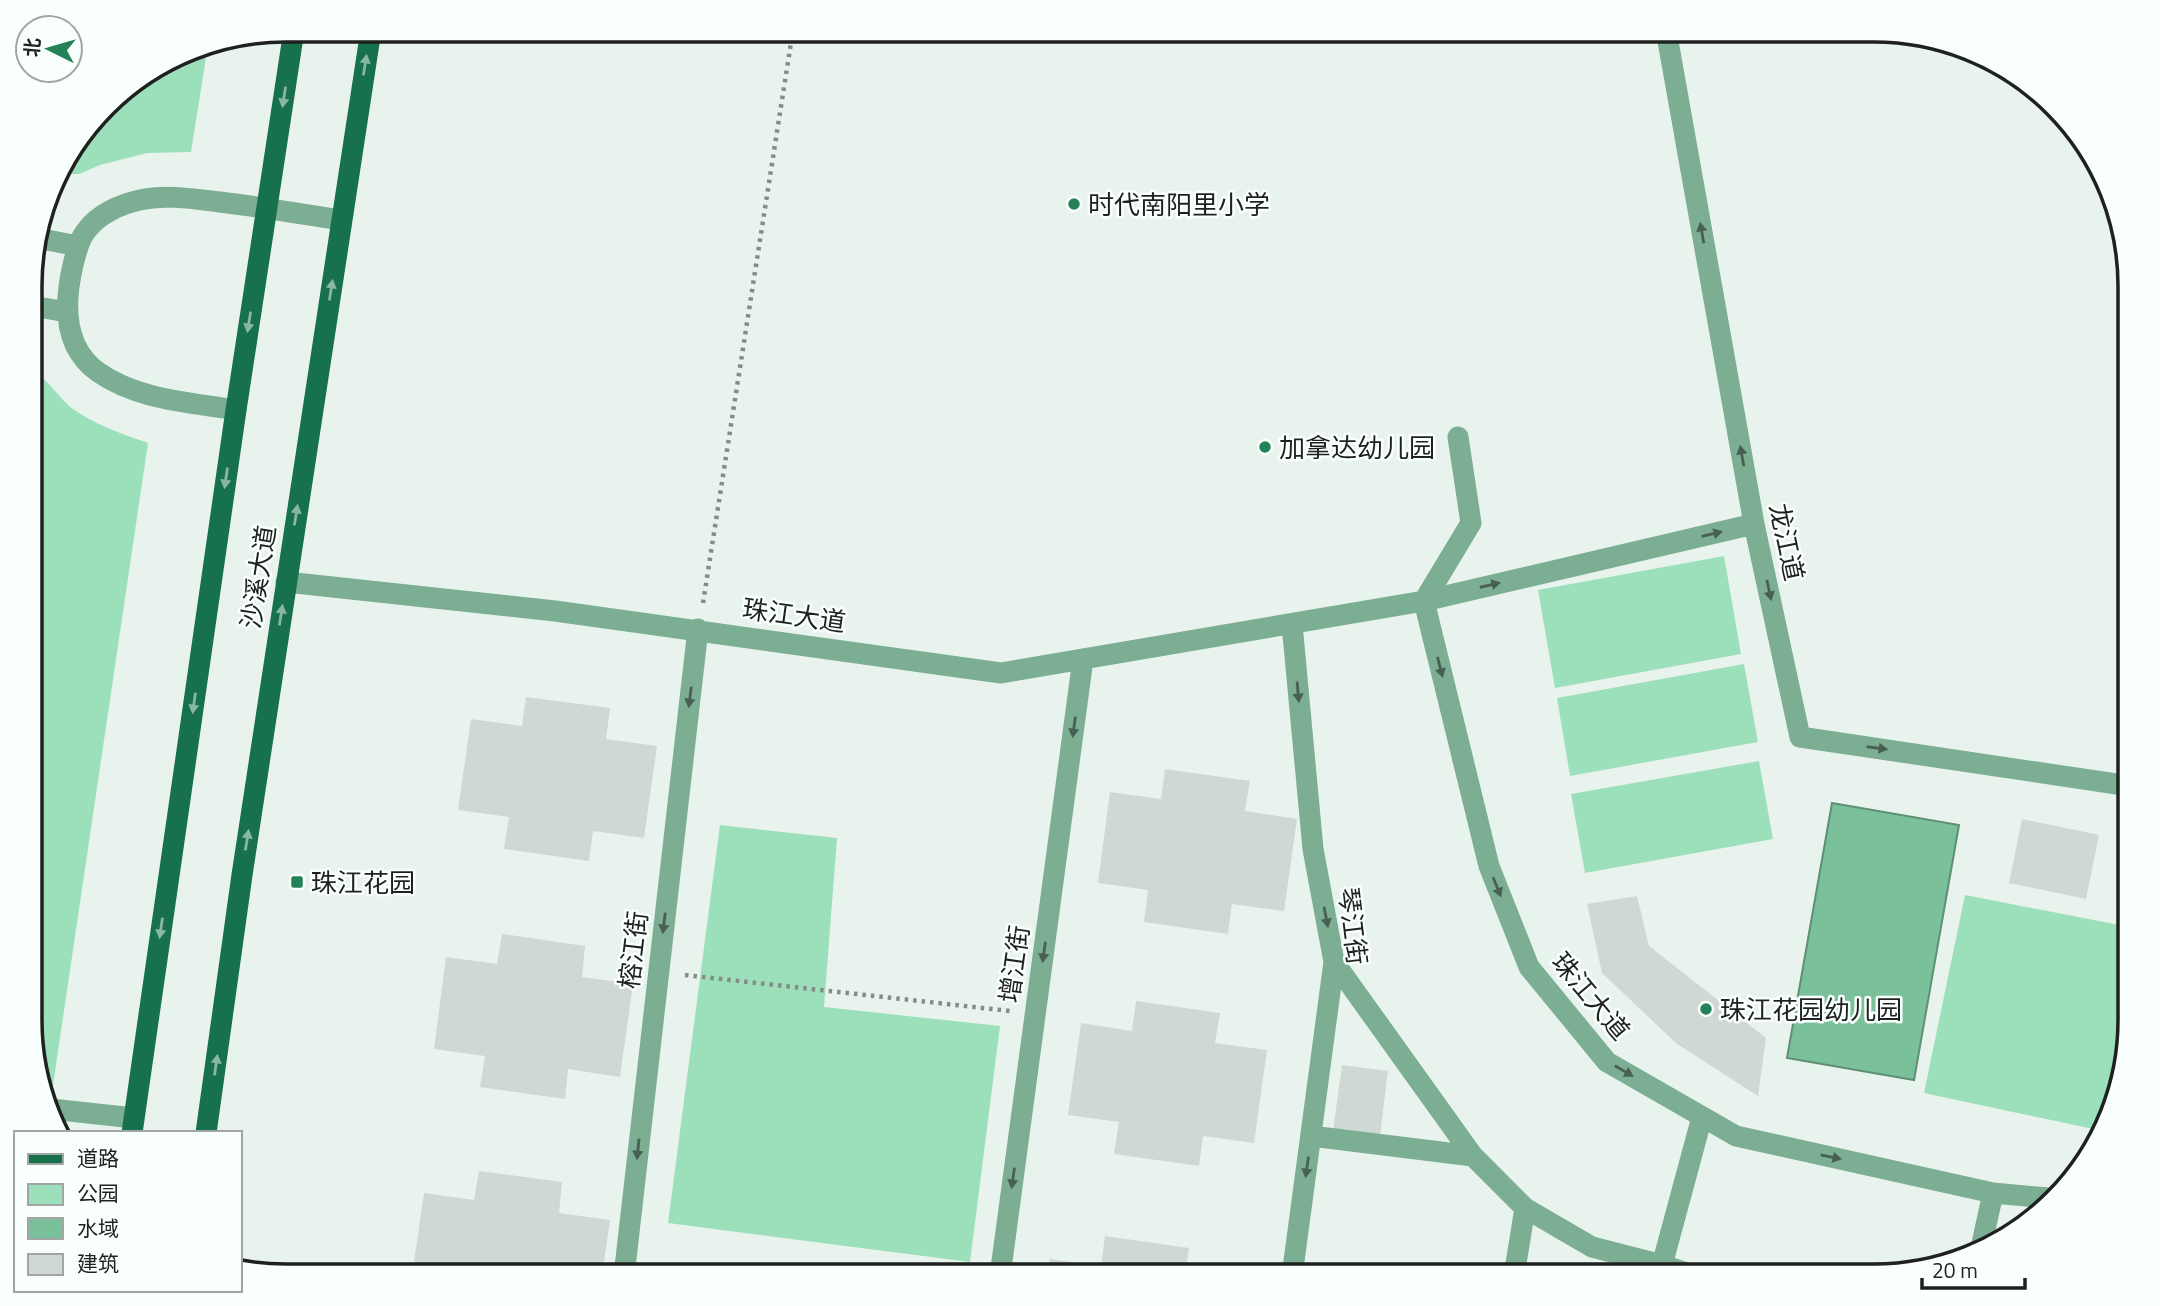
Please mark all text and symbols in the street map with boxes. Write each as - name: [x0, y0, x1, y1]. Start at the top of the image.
- north arrow: [14, 14, 84, 84]
- text: 北: [16, 37, 47, 58]
- one-way arrow: [360, 54, 371, 76]
- one-way arrow: [278, 86, 289, 108]
- place label: 时代南阳里小学: [1088, 185, 1270, 224]
- marker: 时代南阳里小学: [1066, 196, 1082, 212]
- one-way arrow: [1696, 221, 1707, 243]
- one-way arrow: [325, 279, 336, 301]
- one-way arrow: [243, 311, 254, 333]
- place label: 加拿达幼儿园: [1279, 428, 1435, 467]
- marker: 加拿达幼儿园: [1257, 439, 1273, 455]
- one-way arrow: [1736, 445, 1747, 467]
- one-way arrow: [220, 467, 231, 489]
- street label: 龙江道: [1760, 500, 1814, 584]
- one-way arrow: [291, 504, 302, 526]
- street label: 沙溪大道: [231, 523, 285, 631]
- one-way arrow: [1701, 528, 1723, 539]
- one-way arrow: [1763, 579, 1774, 601]
- one-way arrow: [1479, 580, 1501, 591]
- street label: 珠江大道: [740, 588, 848, 642]
- one-way arrow: [276, 604, 287, 626]
- one-way arrow: [1435, 656, 1446, 678]
- one-way arrow: [1293, 681, 1304, 703]
- one-way arrow: [684, 686, 695, 708]
- one-way arrow: [188, 692, 199, 714]
- one-way arrow: [1068, 716, 1079, 738]
- one-way arrow: [1866, 743, 1888, 754]
- one-way arrow: [242, 829, 253, 851]
- place label: 珠江花园: [311, 863, 415, 902]
- marker: 珠江花园: [289, 874, 305, 890]
- one-way arrow: [1492, 877, 1503, 898]
- street label: 琴江街: [1329, 885, 1377, 967]
- one-way arrow: [1321, 906, 1332, 928]
- street label: 榕江街: [609, 909, 657, 991]
- one-way arrow: [658, 912, 669, 934]
- one-way arrow: [156, 917, 167, 939]
- street label: 增江街: [989, 923, 1039, 1005]
- one-way arrow: [1038, 942, 1049, 964]
- street label: 珠江大道: [1543, 944, 1639, 1048]
- place label: 珠江花园幼儿园: [1720, 990, 1902, 1029]
- marker: 珠江花园幼儿园: [1698, 1001, 1714, 1017]
- one-way arrow: [210, 1054, 221, 1076]
- one-way arrow: [1614, 1065, 1633, 1077]
- legend: [14, 1131, 242, 1292]
- one-way arrow: [633, 1138, 644, 1160]
- text: 道路: [77, 1142, 119, 1174]
- one-way arrow: [1820, 1152, 1842, 1163]
- one-way arrow: [1301, 1156, 1312, 1178]
- one-way arrow: [1008, 1167, 1019, 1189]
- text: 公园: [77, 1177, 119, 1209]
- text: 水域: [77, 1212, 119, 1244]
- scale bar: [1922, 1246, 2025, 1290]
- text: 建筑: [77, 1247, 119, 1279]
- text: 20 m: [1932, 1254, 1978, 1286]

